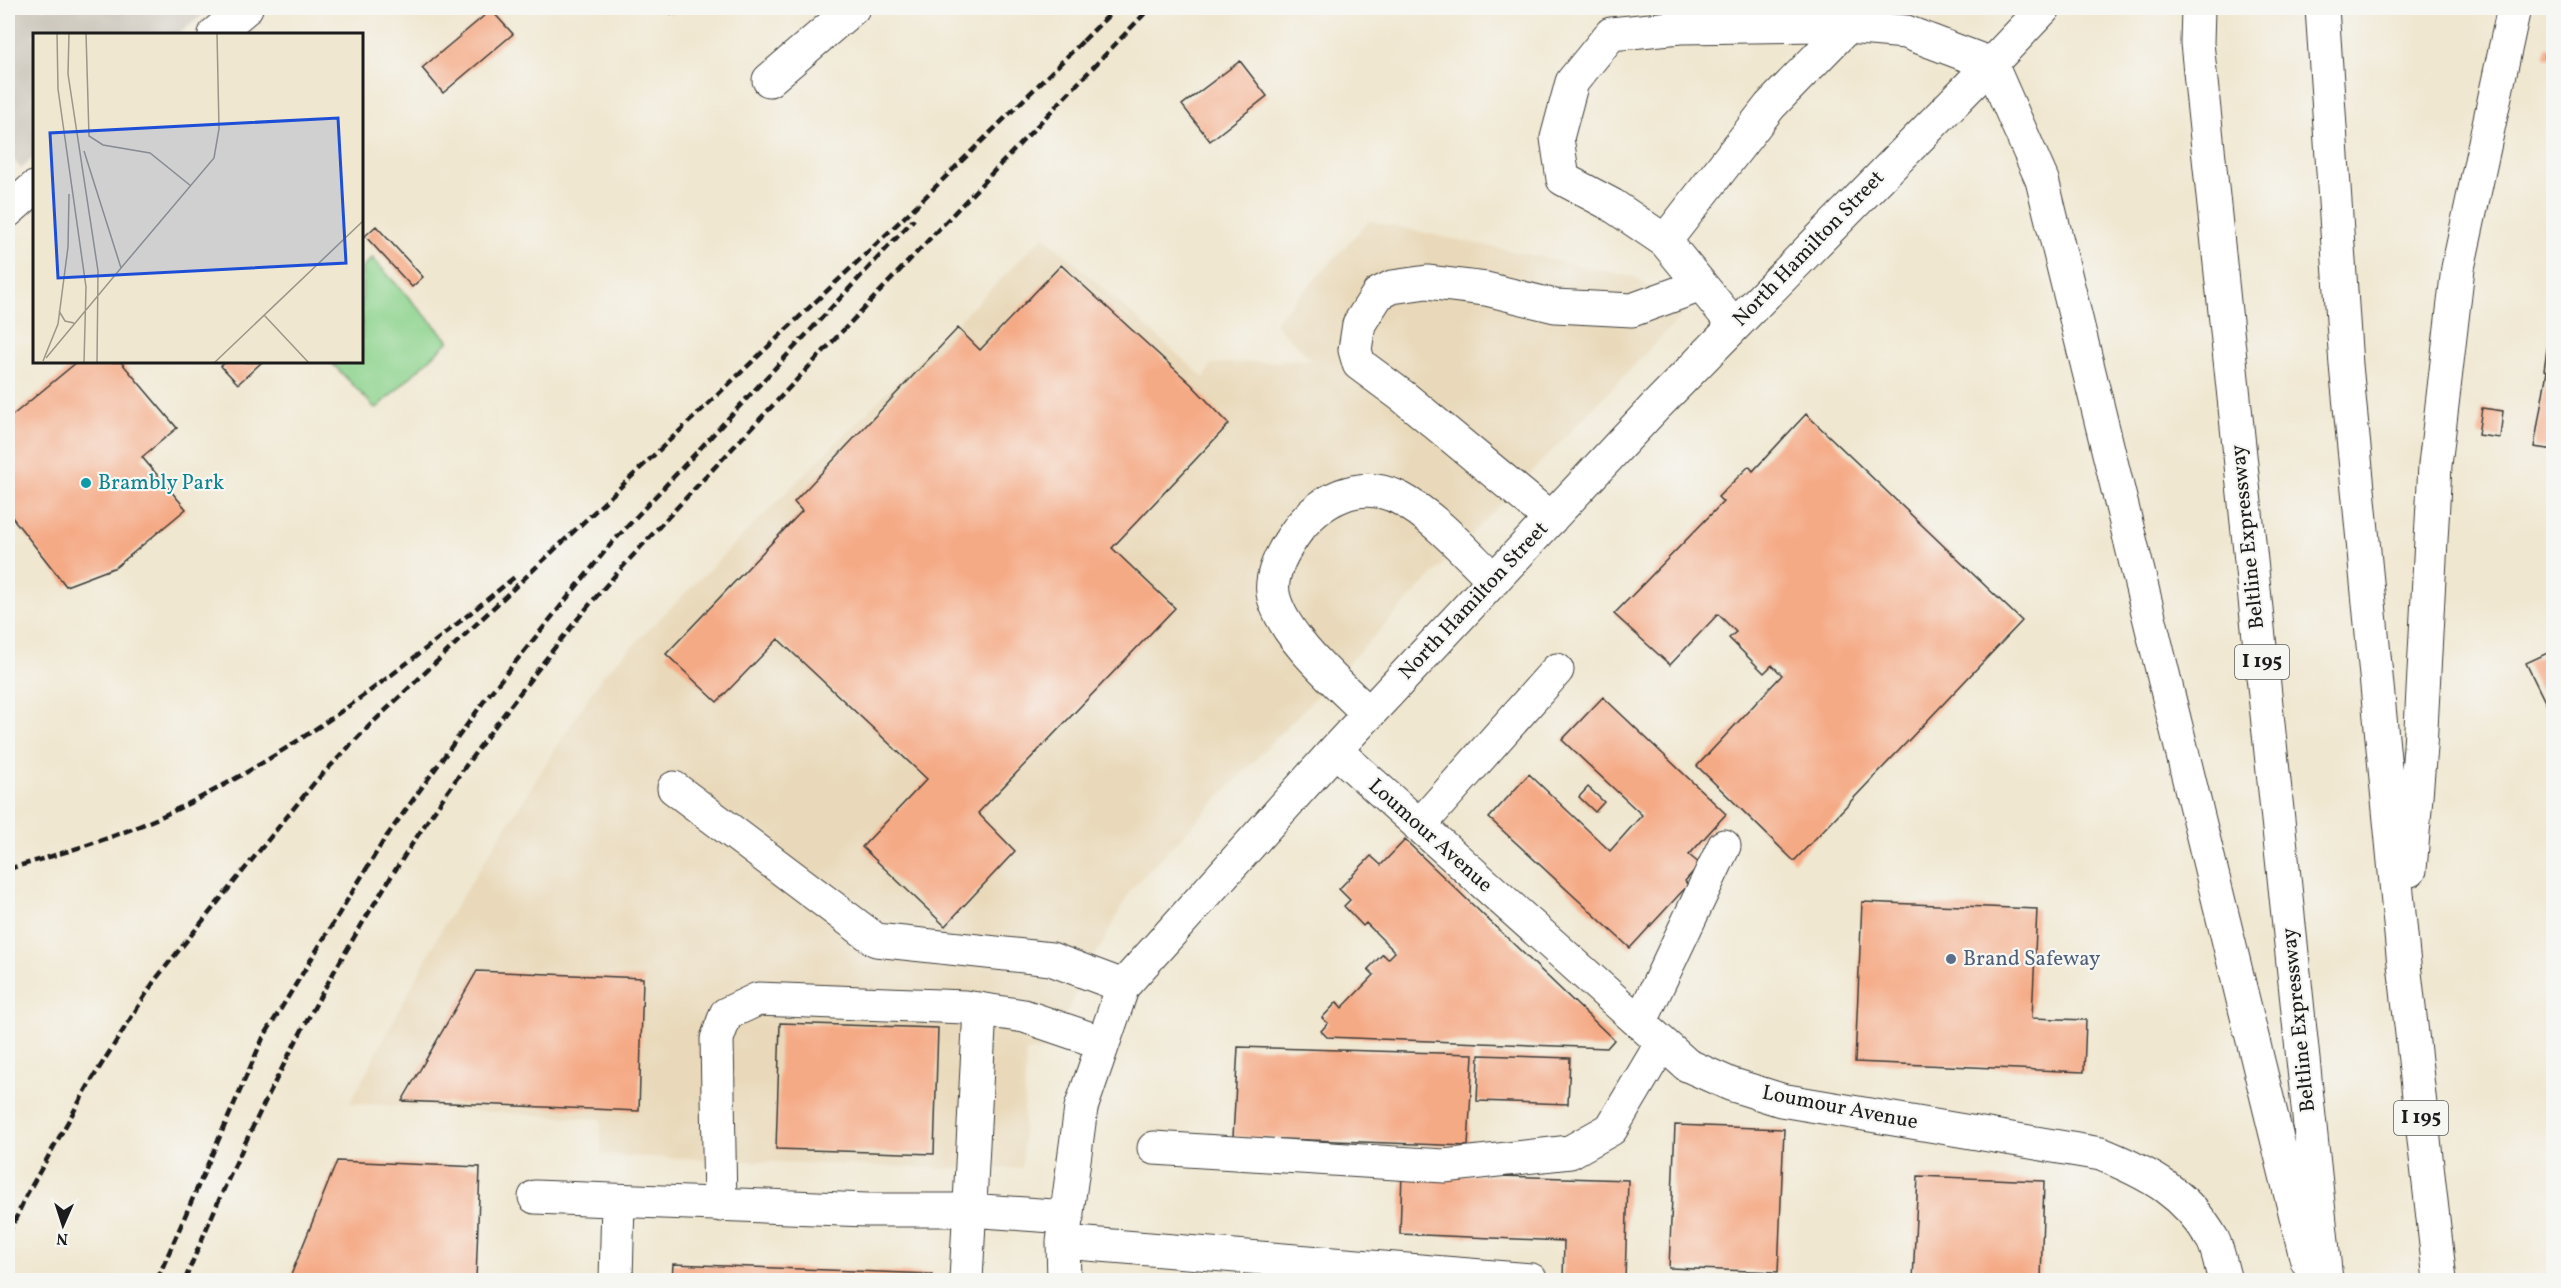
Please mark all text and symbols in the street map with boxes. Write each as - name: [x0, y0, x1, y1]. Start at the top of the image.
- inset map: [33, 33, 363, 363]
- street label: North Hamilton Street: [1727, 164, 1891, 334]
- street label: Beltline Expressway: [2224, 443, 2272, 631]
- place label: Brambly Park: [98, 469, 225, 498]
- marker: Brambly Park: [79, 476, 93, 490]
- street label: North Hamilton Street: [1393, 515, 1555, 687]
- road number: I 195: [2235, 645, 2289, 679]
- street label: Loumour Avenue: [1362, 772, 1498, 900]
- street label: Beltline Expressway: [2275, 926, 2323, 1114]
- place label: Brand Safeway: [1963, 945, 2101, 974]
- marker: Brand Safeway: [1944, 952, 1958, 966]
- street label: Loumour Avenue: [1760, 1079, 1920, 1137]
- road number: I 195: [2394, 1101, 2448, 1135]
- north arrow: [33, 1195, 93, 1255]
- text: N: [56, 1227, 69, 1249]

